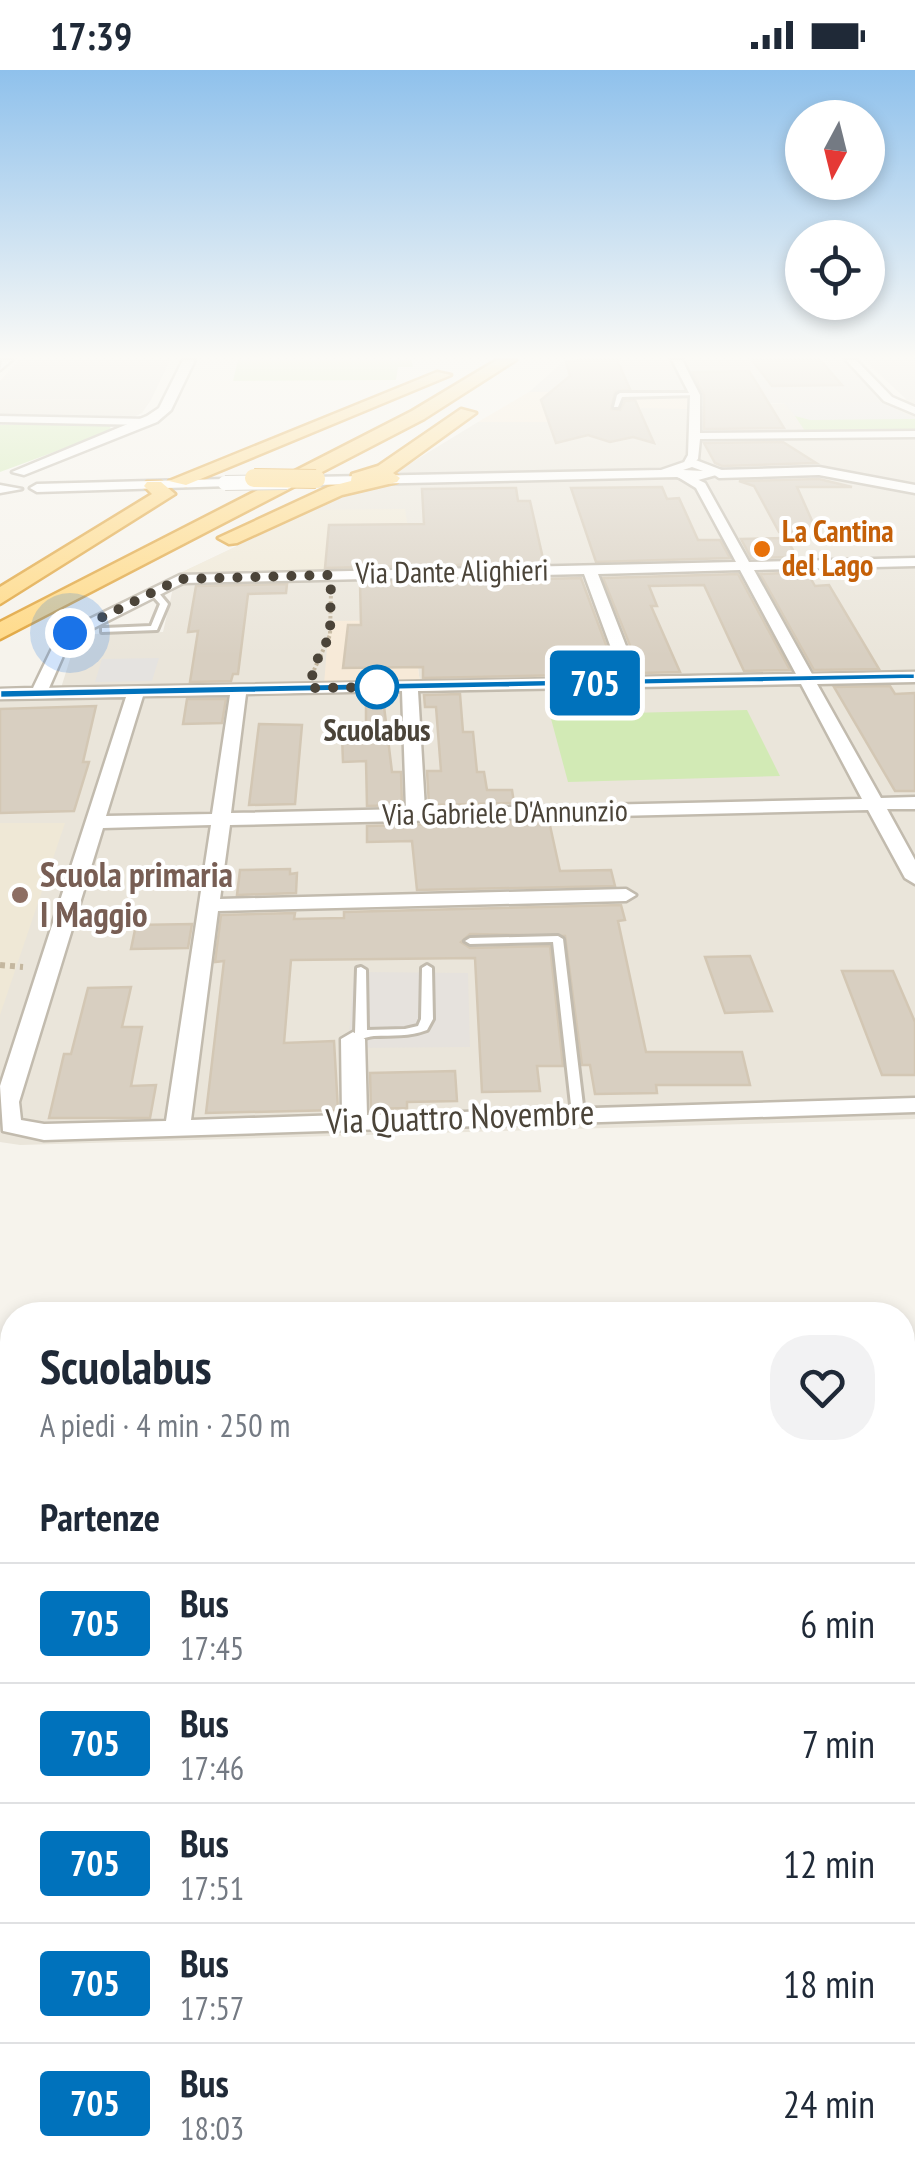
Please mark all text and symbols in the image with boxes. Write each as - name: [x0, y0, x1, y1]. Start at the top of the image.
- text: 17:39: [50, 11, 132, 60]
- north arrow: [785, 100, 885, 200]
- map controls: [785, 100, 885, 320]
- button: locate: [785, 220, 885, 320]
- place label: La Cantina del Lago: [782, 511, 894, 584]
- marker: La Cantina del Lago: [751, 538, 773, 560]
- street label: Via Dante Alighieri: [354, 549, 549, 592]
- your location: [45, 608, 95, 658]
- line badge: 705: [538, 650, 652, 716]
- text: 705: [570, 660, 620, 706]
- marker: Scuolabus: [356, 666, 398, 708]
- place label: Scuolabus: [323, 710, 431, 749]
- street label: Via Gabriele D'Annunzio: [381, 790, 628, 833]
- place label: Scuola primaria I Maggio: [40, 851, 233, 937]
- marker: Scuola primaria I Maggio: [9, 884, 31, 906]
- street label: Via Quattro Novembre: [324, 1088, 595, 1144]
- text: Scuolabus: [40, 1335, 212, 1397]
- button: heart: [770, 1335, 875, 1440]
- text: A piedi · 4 min · 250 m: [40, 1404, 290, 1446]
- text: Partenze: [40, 1492, 160, 1541]
- text: Bus: [180, 1578, 229, 1627]
- text: 6 min: [800, 1599, 875, 1648]
- text: 705: [70, 1600, 120, 1646]
- text: 17:45: [180, 1627, 244, 1669]
- text: Bus: [180, 1698, 229, 1747]
- text: 7 min: [802, 1719, 875, 1768]
- text: 705: [70, 1720, 120, 1766]
- text: 17:46: [180, 1747, 244, 1789]
- text: Bus: [180, 1818, 229, 1867]
- text: 12 min: [783, 1839, 875, 1888]
- text: 705: [70, 1840, 120, 1886]
- text: 17:51: [180, 1867, 244, 1909]
- text: Bus: [180, 1938, 229, 1987]
- text: 18 min: [783, 1959, 875, 2008]
- text: 705: [70, 1960, 120, 2006]
- text: 17:57: [180, 1987, 244, 2029]
- text: Bus: [180, 2058, 229, 2107]
- text: 24 min: [783, 2079, 875, 2128]
- text: 705: [70, 2080, 120, 2126]
- text: 18:03: [180, 2107, 244, 2149]

